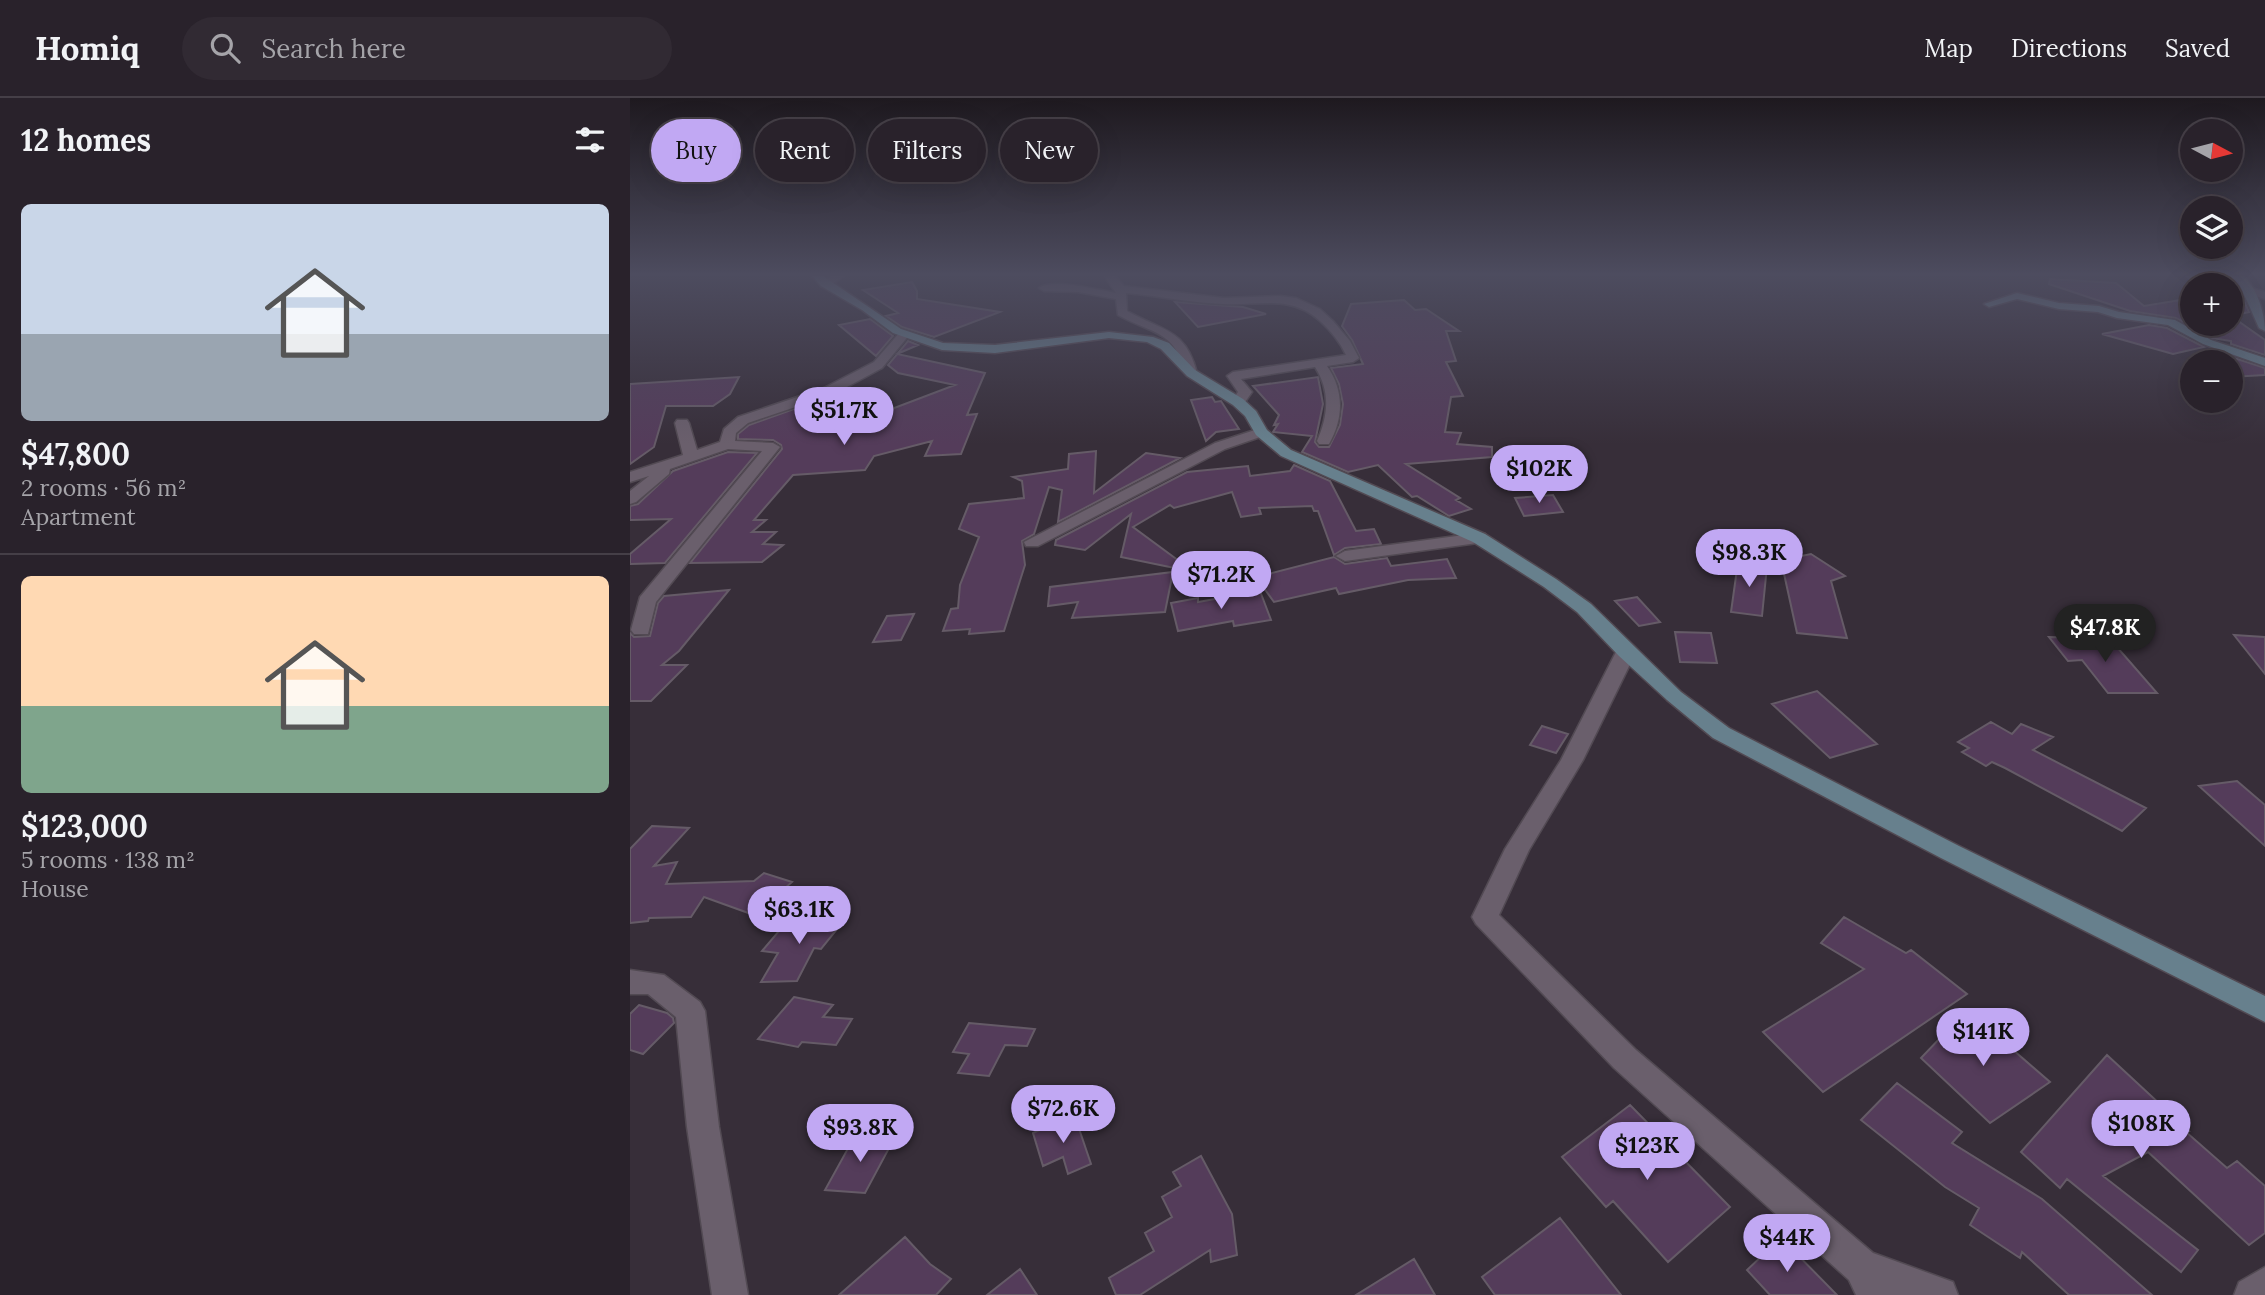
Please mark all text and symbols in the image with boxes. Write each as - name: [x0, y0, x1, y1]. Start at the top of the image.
- search box: [182, 17, 672, 80]
- text: Homiq: [35, 27, 140, 69]
- icon: search: [206, 29, 244, 67]
- text: Search here: [262, 32, 406, 65]
- text: Map: [1924, 33, 1973, 64]
- text: Directions: [2011, 33, 2127, 64]
- text: Saved: [2165, 33, 2230, 64]
- chip: Buy: [651, 119, 741, 182]
- chip: Rent: [755, 119, 854, 182]
- chip: Filters: [868, 119, 986, 182]
- chip: New: [1000, 119, 1098, 182]
- north arrow: [2180, 119, 2244, 182]
- map controls: [2180, 119, 2243, 413]
- text: 12 homes: [21, 121, 151, 159]
- icon: filters: [571, 121, 609, 159]
- button: layers: [2180, 196, 2243, 259]
- icon: home: [252, 250, 378, 376]
- button: +: [2180, 273, 2243, 336]
- button: −: [2180, 350, 2243, 413]
- pin: $51.7K: [787, 388, 901, 447]
- text: $51.7K: [810, 395, 878, 424]
- text: $47,800: [21, 435, 130, 473]
- pin: $102K: [1490, 446, 1588, 505]
- text: $102K: [1506, 453, 1572, 482]
- text: 2 rooms · 56 m²: [21, 473, 186, 502]
- text: Apartment: [21, 502, 136, 531]
- pin: $98.3K: [1692, 530, 1806, 589]
- text: $98.3K: [1712, 537, 1786, 566]
- pin: $71.2K: [1164, 552, 1278, 611]
- text: $71.2K: [1187, 559, 1255, 588]
- pin: $47.8K: [2048, 604, 2162, 664]
- text: $47.8K: [2070, 612, 2140, 641]
- icon: home: [252, 622, 378, 748]
- text: $123,000: [21, 807, 148, 845]
- text: 5 rooms · 138 m²: [21, 845, 195, 874]
- text: House: [21, 874, 89, 903]
- pin: $63.1K: [742, 886, 856, 946]
- text: $63.1K: [764, 894, 834, 923]
- pin: $141K: [1934, 1009, 2032, 1068]
- text: $141K: [1952, 1016, 2014, 1045]
- pin: $72.6K: [1006, 1086, 1120, 1145]
- text: $72.6K: [1027, 1093, 1099, 1122]
- pin: $108K: [2092, 1100, 2190, 1160]
- pin: $93.8K: [803, 1104, 917, 1164]
- text: $108K: [2107, 1108, 2175, 1137]
- text: $93.8K: [823, 1112, 897, 1141]
- pin: $123K: [1598, 1122, 1696, 1182]
- text: $123K: [1615, 1130, 1679, 1159]
- pin: $44K: [1746, 1214, 1828, 1274]
- text: $44K: [1759, 1222, 1815, 1251]

